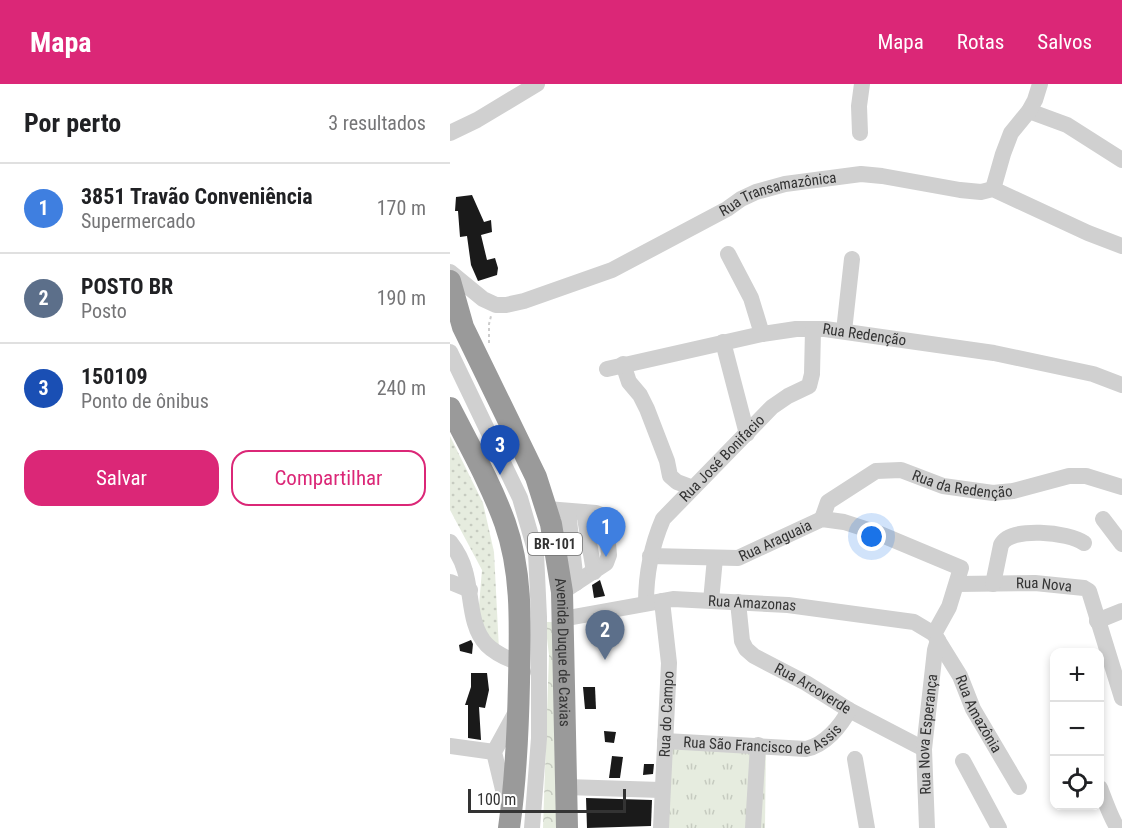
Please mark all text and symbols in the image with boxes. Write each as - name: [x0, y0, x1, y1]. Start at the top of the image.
- text: Mapa: [30, 26, 91, 59]
- text: Mapa: [877, 30, 924, 54]
- text: Rotas: [957, 30, 1004, 54]
- text: Salvos: [1037, 30, 1092, 54]
- text: Por perto: [24, 108, 121, 138]
- text: 3 resultados: [328, 111, 426, 135]
- street label: Rua Transamazônica: [716, 168, 837, 220]
- text: 3851 Travão Conveniência: [81, 184, 313, 209]
- text: 1: [38, 196, 49, 220]
- text: 170 m: [377, 196, 426, 220]
- text: Supermercado: [81, 209, 196, 233]
- text: POSTO BR: [81, 274, 173, 299]
- text: 2: [38, 286, 49, 310]
- text: 190 m: [377, 286, 426, 310]
- text: Posto: [81, 299, 127, 323]
- street label: Rua Redenção: [821, 320, 907, 349]
- text: 150109: [81, 364, 148, 389]
- text: 3: [38, 376, 49, 400]
- text: 240 m: [377, 376, 426, 400]
- text: Ponto de ônibus: [81, 389, 209, 413]
- street label: Rua José Bonifacio: [676, 411, 768, 506]
- pin: 3: [481, 426, 520, 475]
- button: Salvar: [24, 450, 219, 506]
- button: Compartilhar: [231, 450, 426, 506]
- street label: Rua da Redenção: [910, 466, 1013, 502]
- pin: 1: [586, 508, 626, 557]
- street label: Rua Araguaia: [736, 516, 815, 565]
- your location: [857, 522, 886, 551]
- road number: BR-101: [528, 533, 582, 555]
- street label: Rua Nova: [1016, 574, 1073, 596]
- street label: Avenida Duque de Caxias: [551, 576, 574, 727]
- street label: Rua Amazonas: [708, 592, 797, 615]
- pin: 2: [586, 610, 624, 660]
- map controls: [1050, 648, 1104, 810]
- button: +: [1050, 648, 1104, 702]
- street label: Rua Arcoverde: [772, 659, 854, 718]
- street label: Rua do Campo: [655, 671, 678, 758]
- street label: Rua Amazônia: [952, 672, 1006, 756]
- street label: Rua Nova Esperança: [915, 673, 941, 795]
- button: −: [1050, 702, 1104, 756]
- street label: Rua São Francisco de Assis: [683, 720, 846, 758]
- button: locate: [1050, 756, 1104, 810]
- scale bar: [468, 786, 626, 814]
- text: 100 m: [477, 790, 516, 809]

